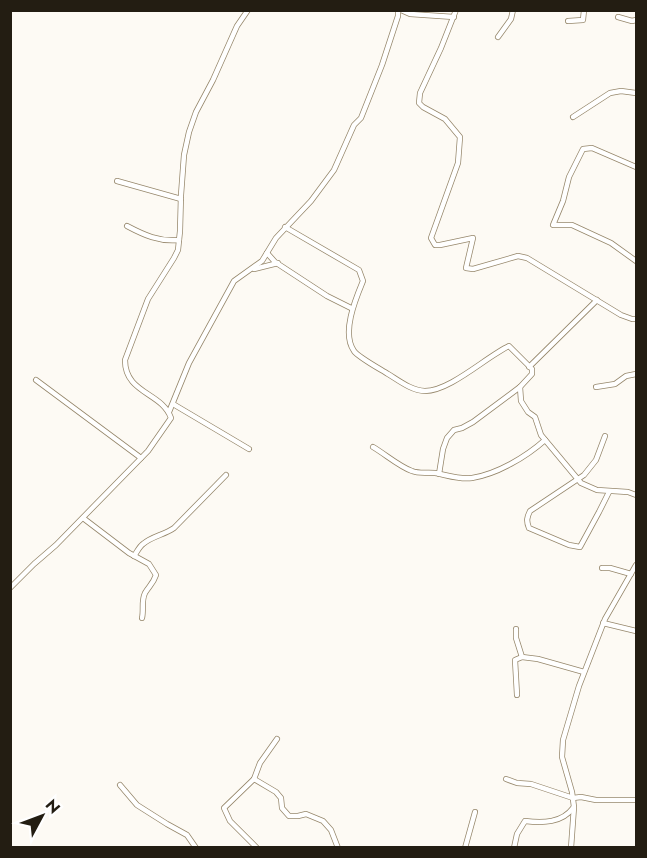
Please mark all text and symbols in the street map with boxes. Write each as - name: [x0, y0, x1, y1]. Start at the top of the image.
- north arrow: [12, 786, 72, 846]
- text: N: [40, 794, 66, 819]

